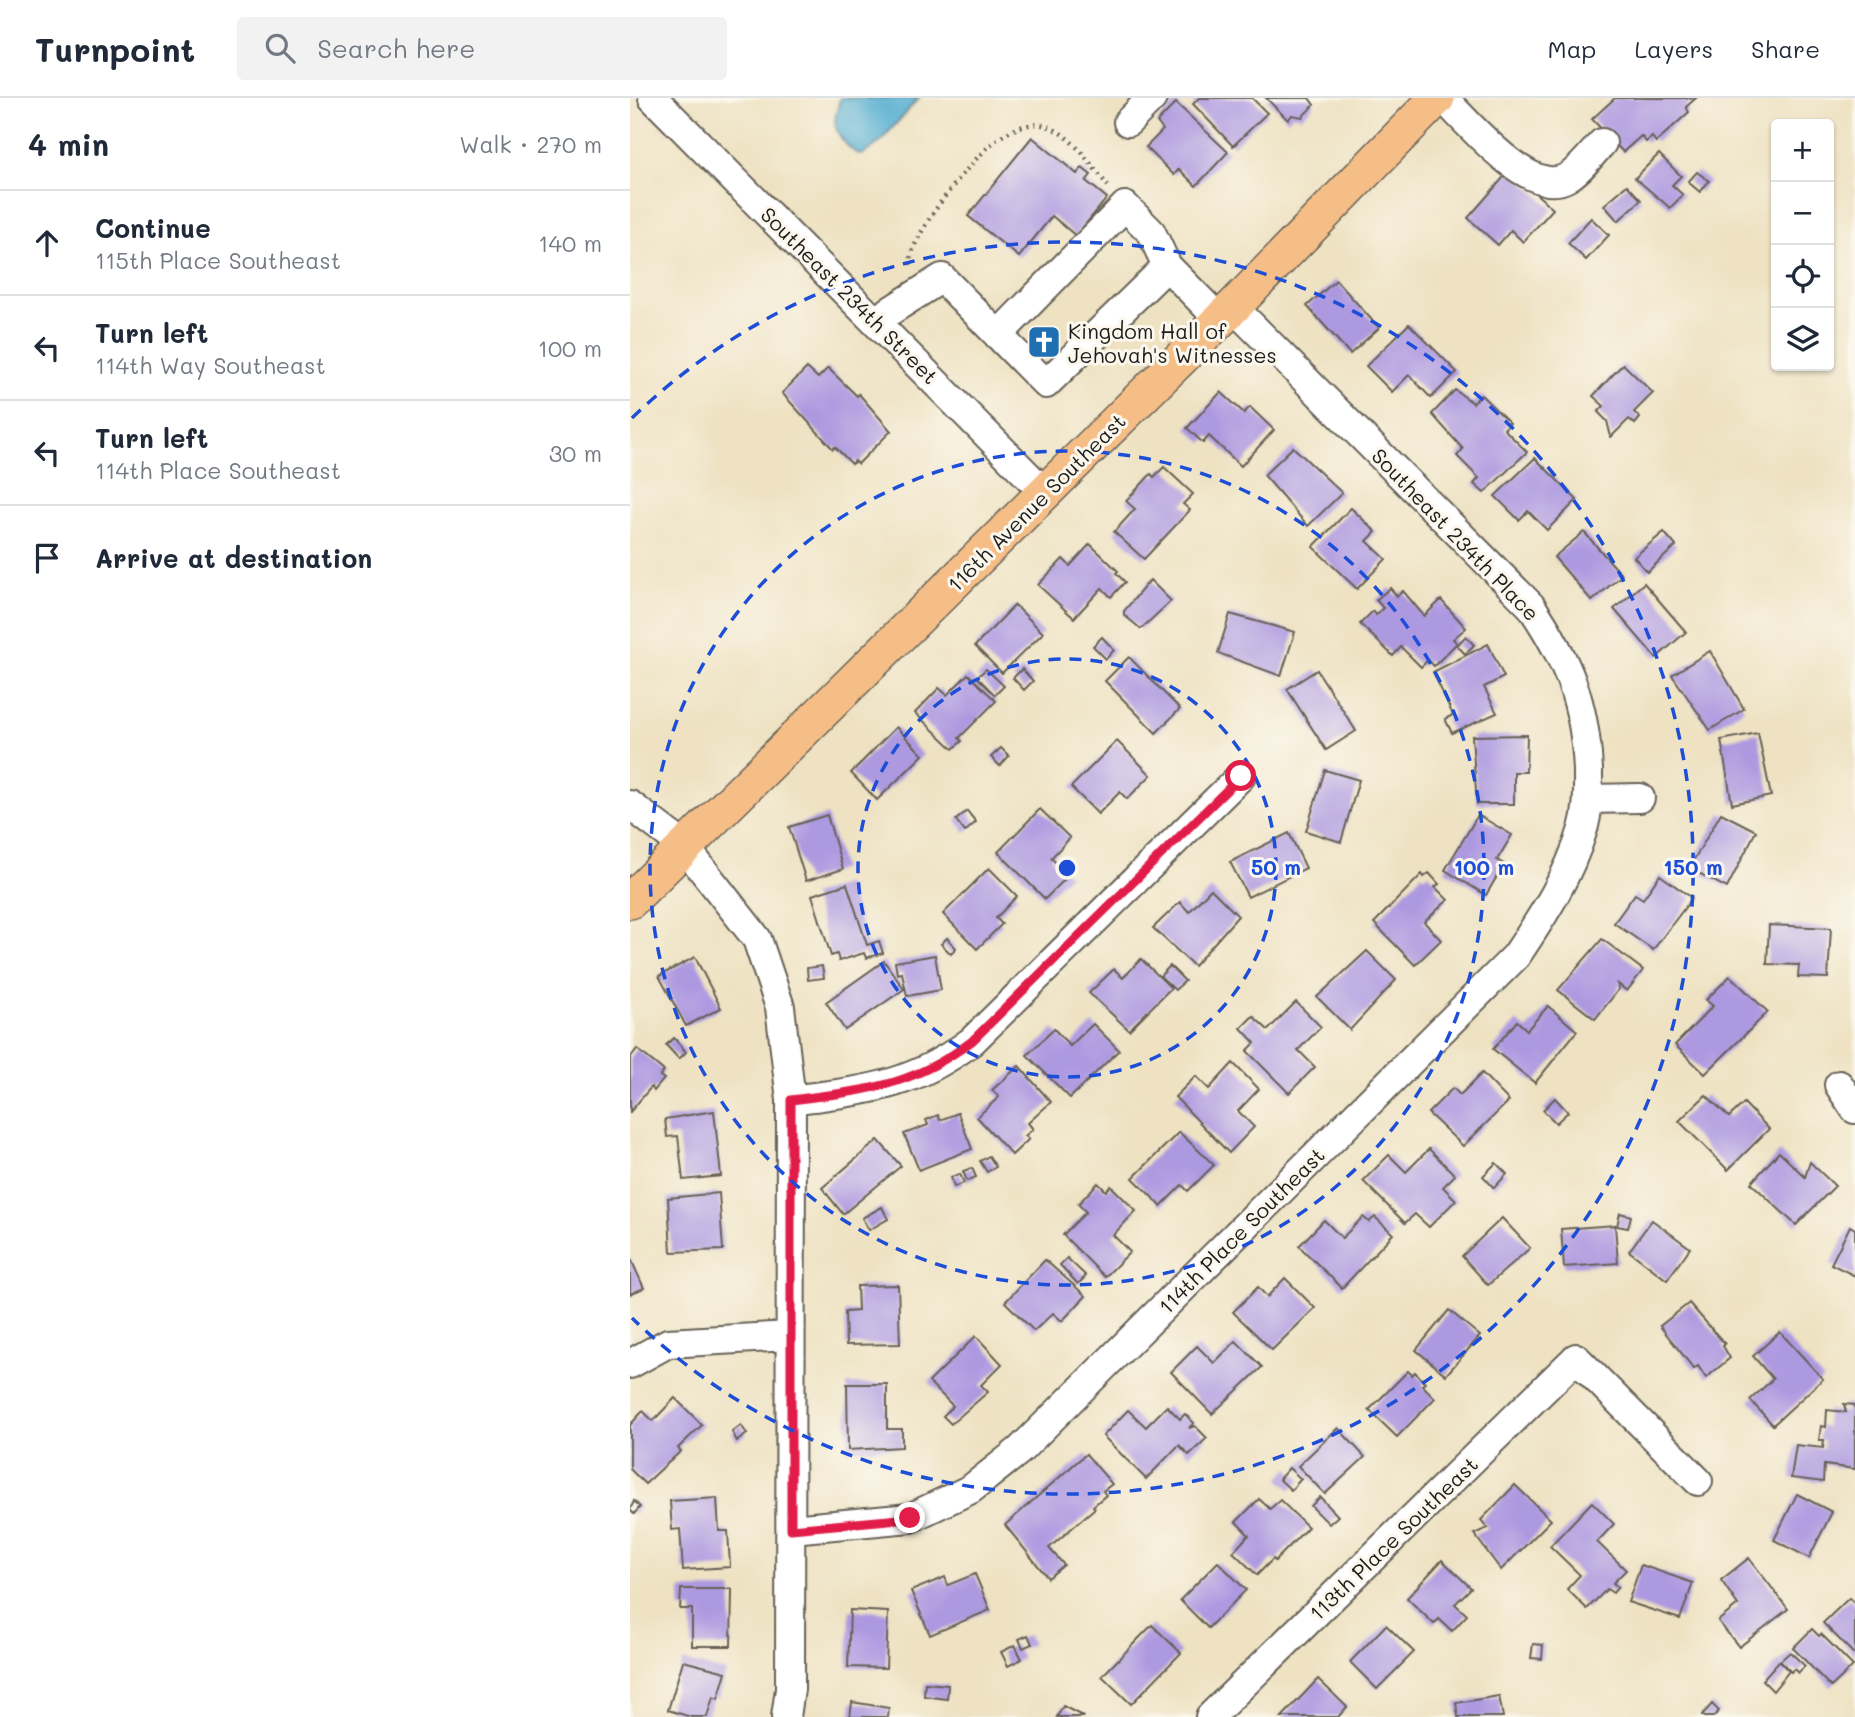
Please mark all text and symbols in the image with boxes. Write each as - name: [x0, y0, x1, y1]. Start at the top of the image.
- search box: [237, 17, 727, 80]
- text: Turnpoint: [35, 27, 195, 70]
- icon: search: [261, 29, 299, 67]
- text: Search here: [317, 31, 475, 65]
- text: Map: [1548, 33, 1596, 64]
- text: Layers: [1634, 33, 1713, 64]
- text: Share: [1751, 33, 1820, 64]
- map controls: [1771, 119, 1834, 371]
- button: +: [1771, 119, 1834, 182]
- text: 4 min: [28, 124, 109, 164]
- text: Walk · 270 m: [459, 129, 602, 159]
- button: −: [1771, 182, 1834, 245]
- street label: Southeast 234th Street: [756, 201, 944, 389]
- text: Continue: [95, 211, 211, 245]
- icon: ahead: [28, 224, 66, 262]
- text: 140 m: [538, 228, 602, 258]
- text: 115th Place Southeast: [95, 245, 341, 275]
- button: locate: [1771, 245, 1834, 308]
- button: layers: [1771, 308, 1834, 371]
- text: Turn left: [95, 316, 208, 350]
- place label: Kingdom Hall of Jehovah's Witnesses: [1068, 317, 1277, 368]
- church icon: Kingdom Hall of Jehovah's Witnesses: [1025, 323, 1063, 361]
- icon: left: [28, 329, 66, 367]
- text: 100 m: [538, 333, 602, 363]
- text: 114th Way Southeast: [95, 350, 326, 380]
- street label: 116th Avenue Southeast: [941, 407, 1131, 597]
- text: Turn left: [95, 421, 208, 455]
- icon: left: [28, 434, 66, 472]
- text: 30 m: [549, 438, 602, 468]
- street label: Southeast 234th Place: [1366, 442, 1546, 626]
- text: 114th Place Southeast: [95, 455, 341, 485]
- icon: arrive: [28, 539, 66, 577]
- text: Arrive at destination: [95, 541, 372, 575]
- route start: [1225, 760, 1256, 791]
- text: 50 m: [1251, 853, 1301, 880]
- text: 100 m: [1454, 853, 1514, 880]
- text: 150 m: [1663, 853, 1723, 880]
- centre of rings: [1055, 856, 1079, 880]
- street label: 114th Place Southeast: [1152, 1141, 1330, 1319]
- street label: 113th Place Southeast: [1303, 1450, 1483, 1626]
- route end: [894, 1502, 925, 1533]

